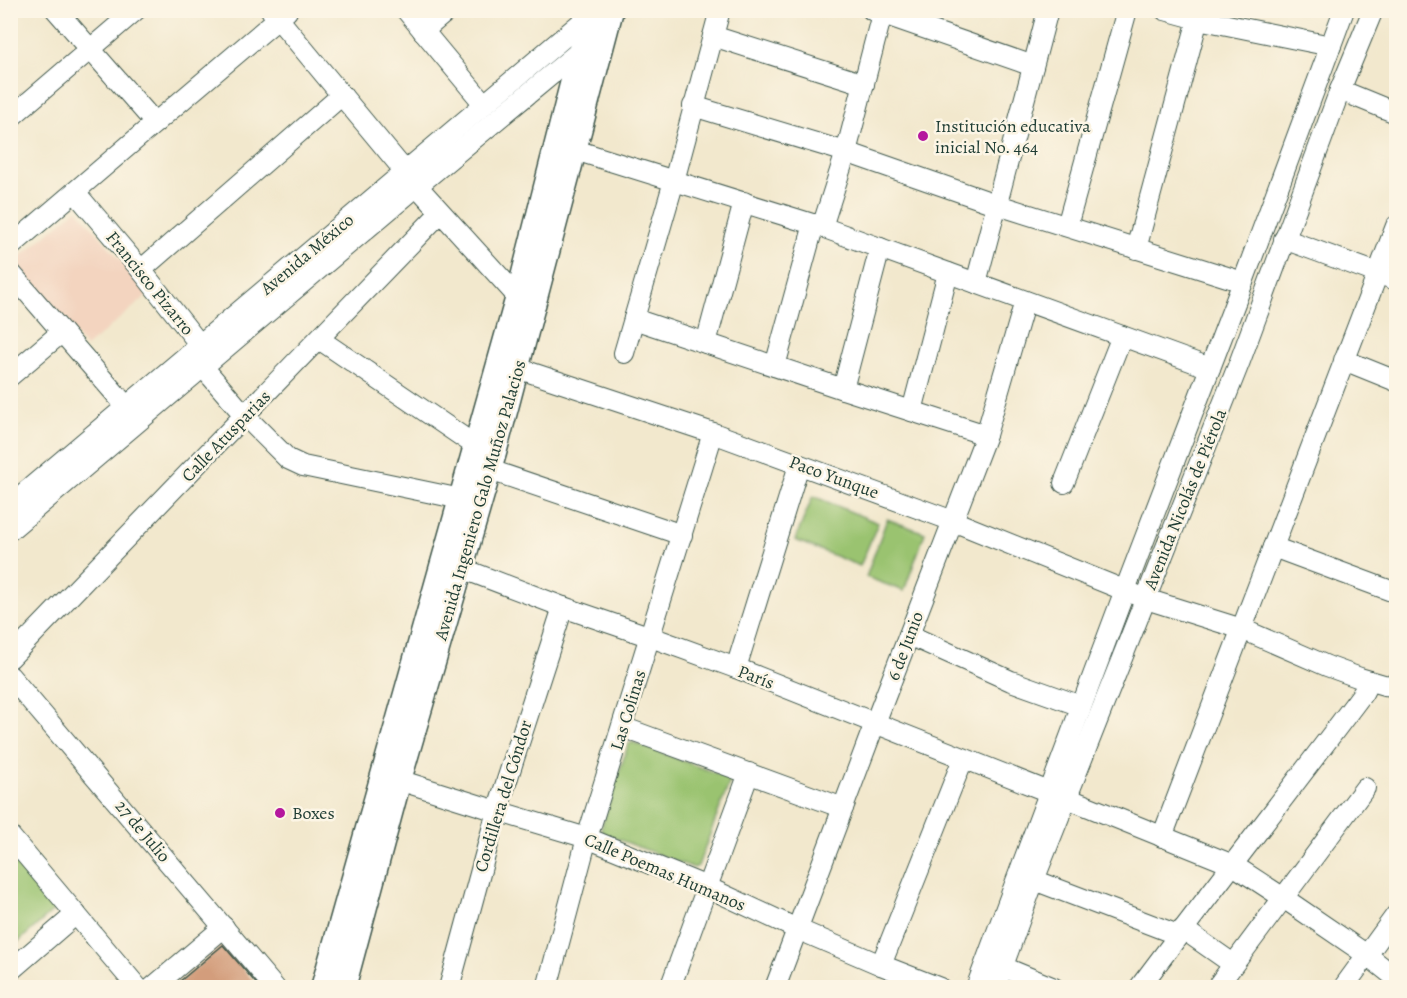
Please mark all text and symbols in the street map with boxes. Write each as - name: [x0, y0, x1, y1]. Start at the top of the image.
- place label: Institución educativa inicial No. 464: [935, 114, 1091, 159]
- marker: Institución educativa inicial No. 464: [916, 129, 930, 143]
- street label: Avenida México: [254, 208, 359, 301]
- street label: Francisco Pizarro: [100, 226, 200, 340]
- street label: Avenida Ingeniero Galo Muñoz Palacios: [428, 357, 532, 644]
- street label: Calle Atusparias: [176, 385, 276, 487]
- street label: Avenida Nicolás de Piérola: [1137, 405, 1232, 594]
- street label: Paco Yunque: [786, 450, 882, 504]
- street label: 6 de Junio: [881, 608, 929, 684]
- street label: París: [734, 659, 778, 695]
- street label: Las Colinas: [604, 667, 652, 753]
- street label: Cordillera del Cóndor: [468, 717, 538, 875]
- street label: 27 de Julio: [110, 795, 176, 867]
- place label: Boxes: [292, 801, 335, 825]
- marker: Boxes: [273, 806, 287, 820]
- street label: Calle Poemas Humanos: [581, 827, 749, 917]

